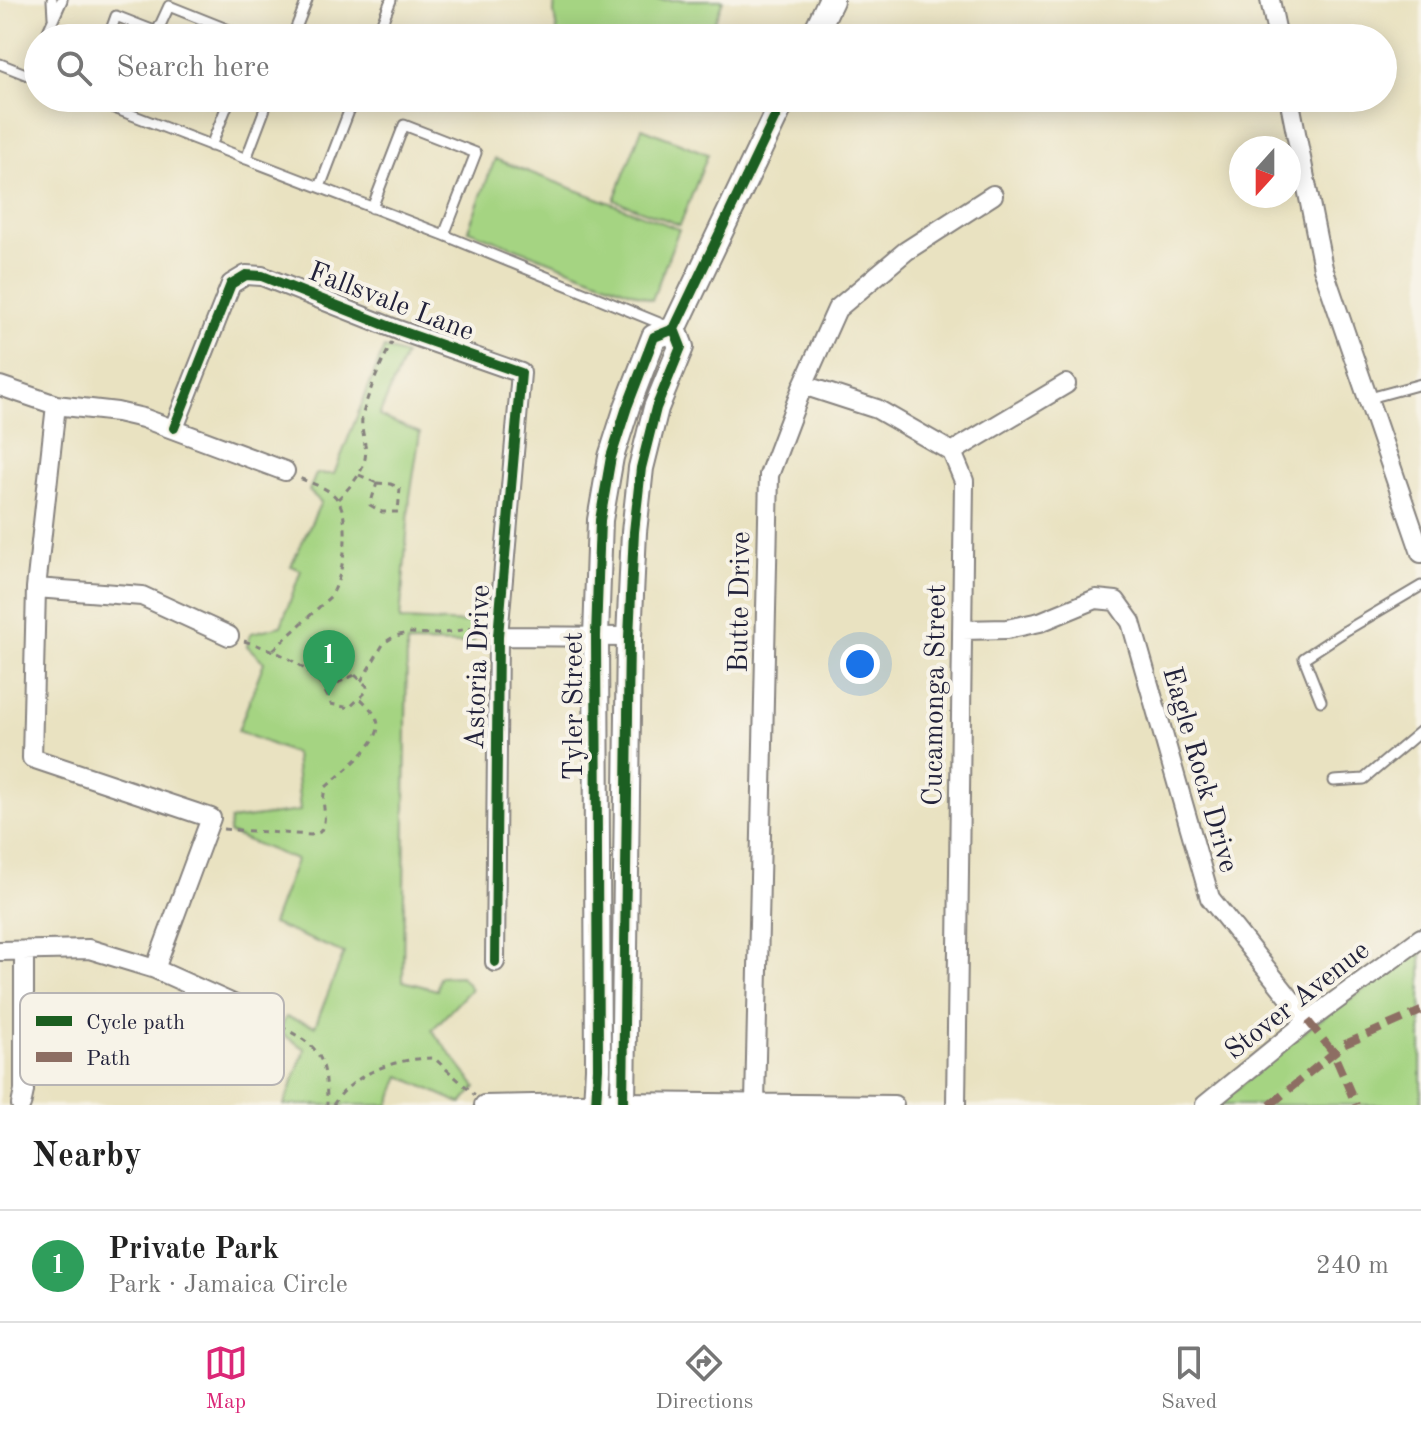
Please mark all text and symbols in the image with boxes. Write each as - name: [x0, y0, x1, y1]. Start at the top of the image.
- search box: [24, 24, 1397, 112]
- icon: search: [52, 46, 96, 90]
- text: Search here: [116, 53, 270, 83]
- north arrow: [1229, 136, 1301, 208]
- street label: Fallsvale Lane: [304, 258, 478, 347]
- street label: Butte Drive: [726, 531, 756, 673]
- street label: Astoria Drive: [462, 584, 496, 750]
- street label: Cucamonga Street: [920, 584, 952, 806]
- pin: 1: [303, 630, 355, 696]
- street label: Tyler Street: [561, 632, 589, 780]
- your location: [840, 644, 880, 684]
- street label: Eagle Rock Drive: [1156, 664, 1242, 876]
- street label: Stover Avenue: [1220, 937, 1375, 1066]
- legend: [20, 993, 284, 1085]
- text: Cycle path: [86, 1012, 185, 1034]
- text: Path: [86, 1048, 131, 1070]
- text: Nearby: [32, 1140, 142, 1174]
- text: Private Park: [108, 1235, 279, 1265]
- text: 1: [50, 1253, 66, 1279]
- text: 240 m: [1316, 1253, 1389, 1279]
- text: Park · Jamaica Circle: [108, 1272, 348, 1298]
- tab: Map: [204, 1341, 248, 1416]
- tab: Directions: [656, 1341, 753, 1416]
- tab: Saved: [1161, 1341, 1217, 1416]

